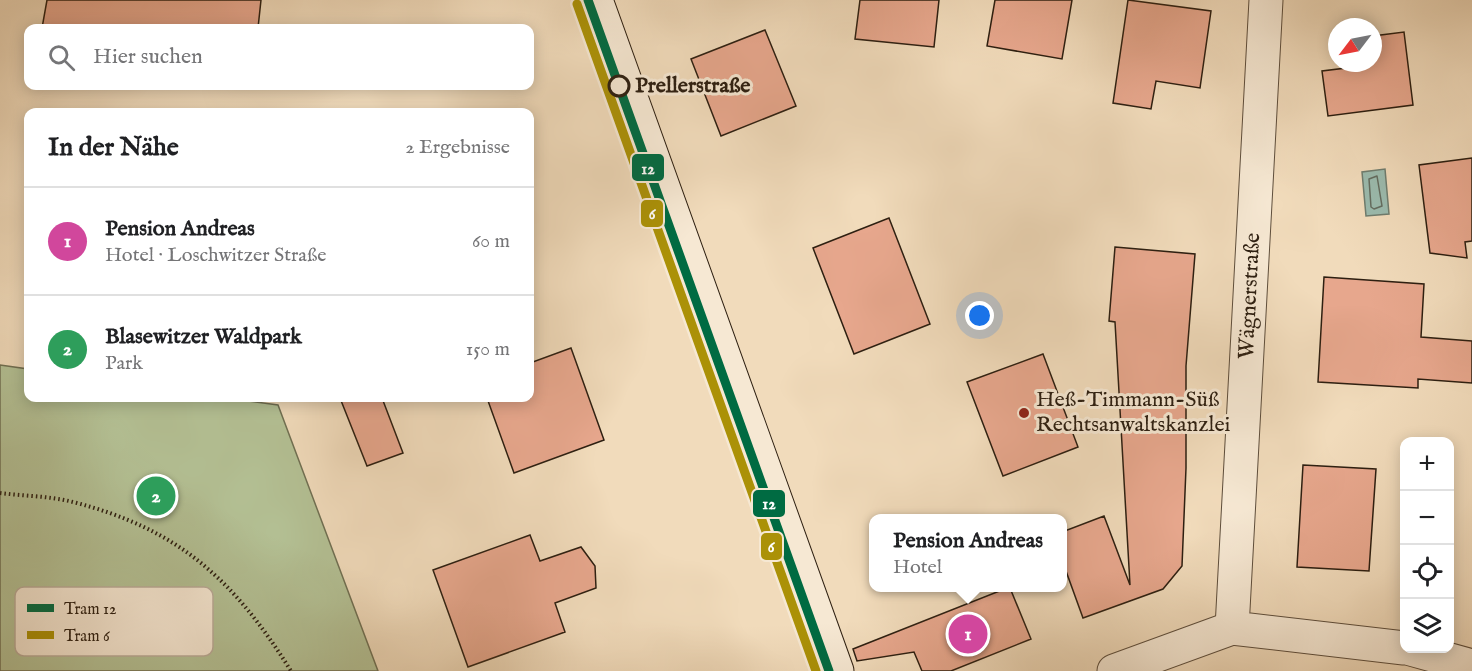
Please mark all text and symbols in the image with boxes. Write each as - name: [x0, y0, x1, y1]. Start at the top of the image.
- north arrow: [1328, 18, 1382, 72]
- search box: [24, 24, 534, 90]
- icon: search: [45, 41, 78, 74]
- text: Hier suchen: [93, 43, 203, 71]
- place label: Prellerstraße: [635, 72, 750, 100]
- marker: Prellerstraße: [608, 75, 630, 97]
- text: In der Nähe: [48, 131, 179, 164]
- text: 2 Ergebnisse: [405, 135, 510, 160]
- line badge: 12: [631, 153, 665, 182]
- text: 12: [641, 160, 655, 180]
- line badge: 6: [640, 199, 664, 228]
- text: 6: [649, 205, 657, 225]
- text: Pension Andreas: [105, 215, 255, 243]
- text: 1: [64, 229, 71, 254]
- text: 60 m: [472, 229, 510, 254]
- street label: Wägnerstraße: [1233, 232, 1267, 360]
- text: Hotel · Loschwitzer Straße: [105, 243, 326, 268]
- your location: [965, 301, 994, 330]
- text: Blasewitzer Waldpark: [105, 323, 302, 351]
- text: 2: [63, 337, 72, 362]
- text: 150 m: [466, 337, 510, 362]
- text: Park: [105, 351, 143, 376]
- place label: Heß-Timmann-Süß Rechtsanwaltskanzlei: [1036, 386, 1231, 439]
- marker: Heß-Timmann-Süß Rechtsanwaltskanzlei: [1017, 406, 1031, 420]
- map controls: [1400, 437, 1454, 653]
- button: +: [1400, 437, 1454, 491]
- pin: 2: [136, 474, 176, 518]
- line badge: 12: [752, 489, 786, 518]
- button: −: [1400, 491, 1454, 545]
- text: 12: [762, 495, 776, 515]
- popup: [869, 514, 1067, 592]
- text: Pension Andreas: [893, 527, 1043, 555]
- line badge: 6: [760, 532, 783, 561]
- text: 6: [768, 538, 776, 558]
- button: locate: [1400, 545, 1454, 599]
- text: Hotel: [893, 555, 942, 580]
- legend: [15, 587, 213, 656]
- button: layers: [1400, 599, 1454, 653]
- text: Tram 12: [64, 600, 117, 620]
- pin: 1: [948, 612, 988, 656]
- text: Tram 6: [64, 627, 110, 647]

